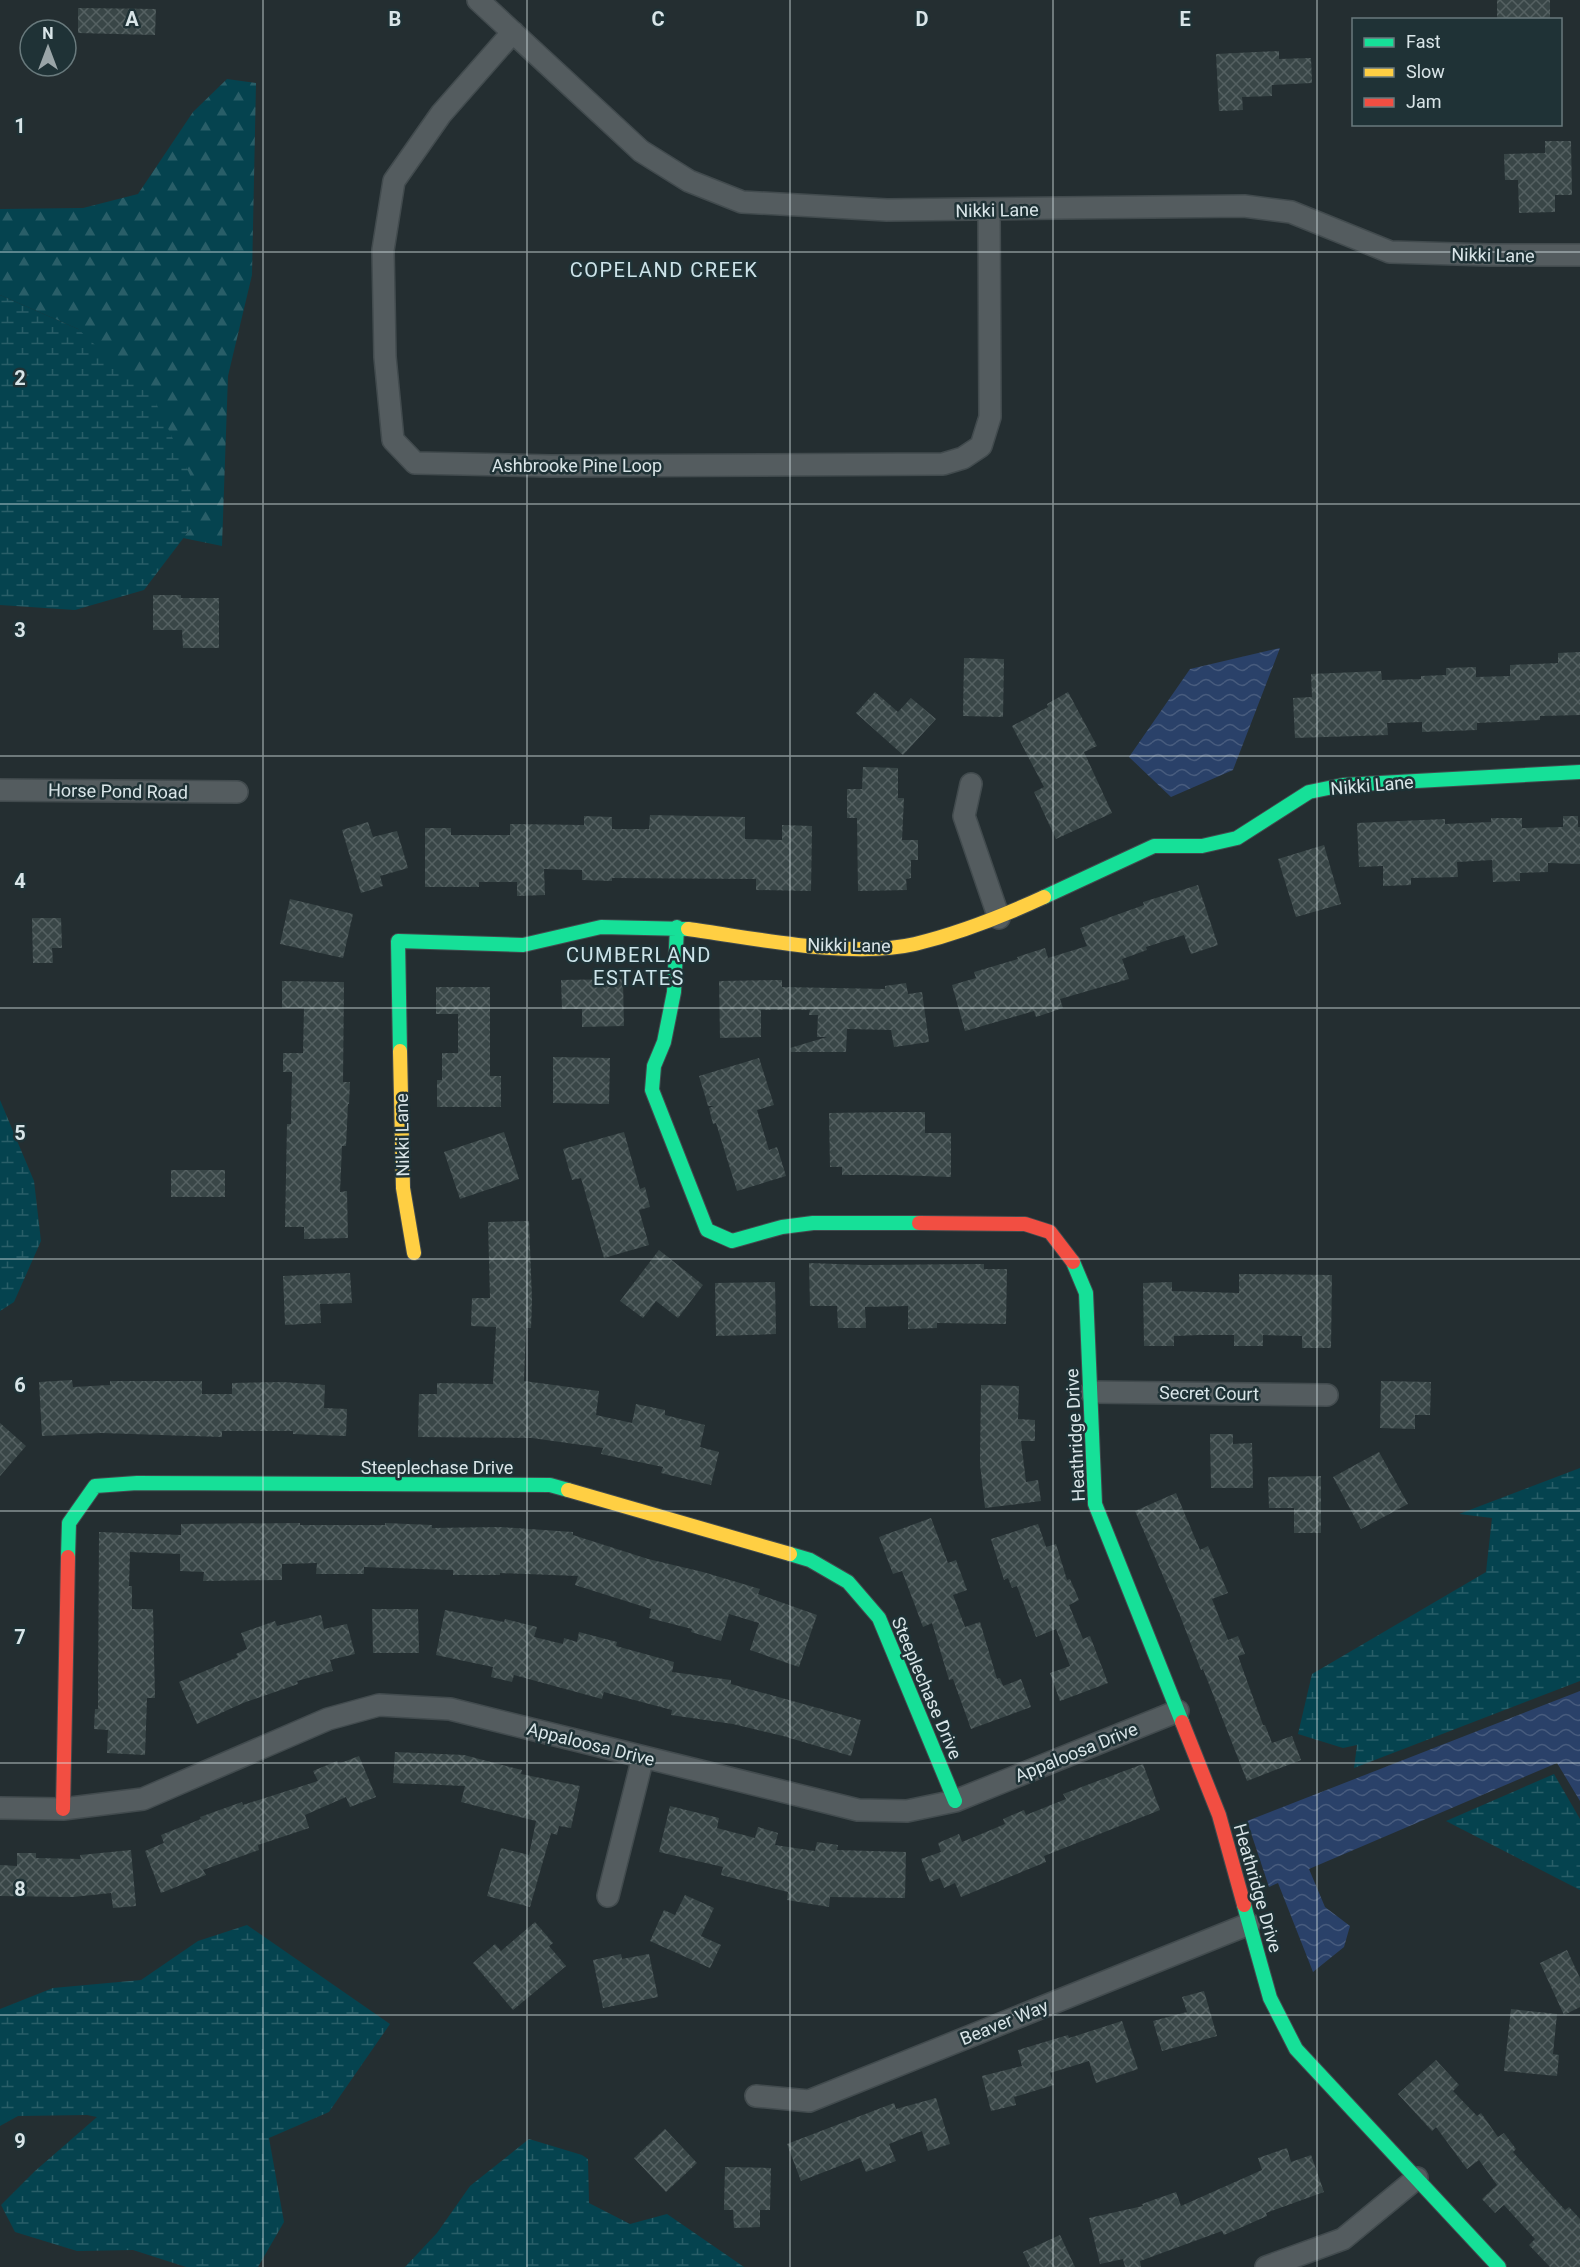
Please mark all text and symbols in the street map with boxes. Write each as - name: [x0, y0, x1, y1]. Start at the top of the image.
- text: A: [125, 7, 139, 31]
- text: B: [389, 7, 401, 31]
- text: C: [651, 7, 665, 31]
- text: D: [916, 7, 929, 31]
- text: E: [1179, 7, 1191, 31]
- north arrow: [18, 18, 78, 78]
- legend: [1352, 18, 1562, 126]
- text: N: [42, 24, 54, 43]
- text: Fast: [1406, 31, 1441, 52]
- text: Slow: [1406, 61, 1445, 82]
- text: Jam: [1406, 91, 1442, 112]
- text: 1: [14, 114, 26, 138]
- street label: Nikki Lane: [955, 199, 1039, 221]
- street label: Nikki Lane: [1451, 244, 1535, 266]
- district label: COPELAND CREEK: [570, 258, 758, 282]
- text: 2: [14, 366, 26, 390]
- street label: Ashbrooke Pine Loop: [492, 455, 662, 476]
- text: 3: [14, 618, 26, 642]
- street label: Nikki Lane: [1330, 771, 1414, 799]
- street label: Horse Pond Road: [48, 779, 188, 803]
- text: 4: [14, 869, 26, 893]
- street label: Nikki Lane: [807, 934, 891, 956]
- district label: CUMBERLAND ESTATES: [566, 943, 712, 990]
- street label: Nikki Lane: [391, 1093, 413, 1177]
- text: 5: [14, 1121, 26, 1145]
- street label: Heathridge Drive: [1061, 1368, 1089, 1502]
- text: 6: [14, 1373, 26, 1397]
- street label: Secret Court: [1159, 1382, 1259, 1404]
- street label: Steeplechase Drive: [361, 1457, 513, 1478]
- street label: Steeplechase Drive: [888, 1614, 966, 1762]
- text: 7: [14, 1625, 26, 1649]
- street label: Appaloosa Drive: [525, 1718, 657, 1770]
- street label: Appaloosa Drive: [1012, 1718, 1140, 1786]
- street label: Heathridge Drive: [1230, 1821, 1286, 1955]
- text: 8: [14, 1877, 26, 1901]
- street label: Beaver Way: [957, 1995, 1051, 2049]
- text: 9: [14, 2129, 26, 2153]

